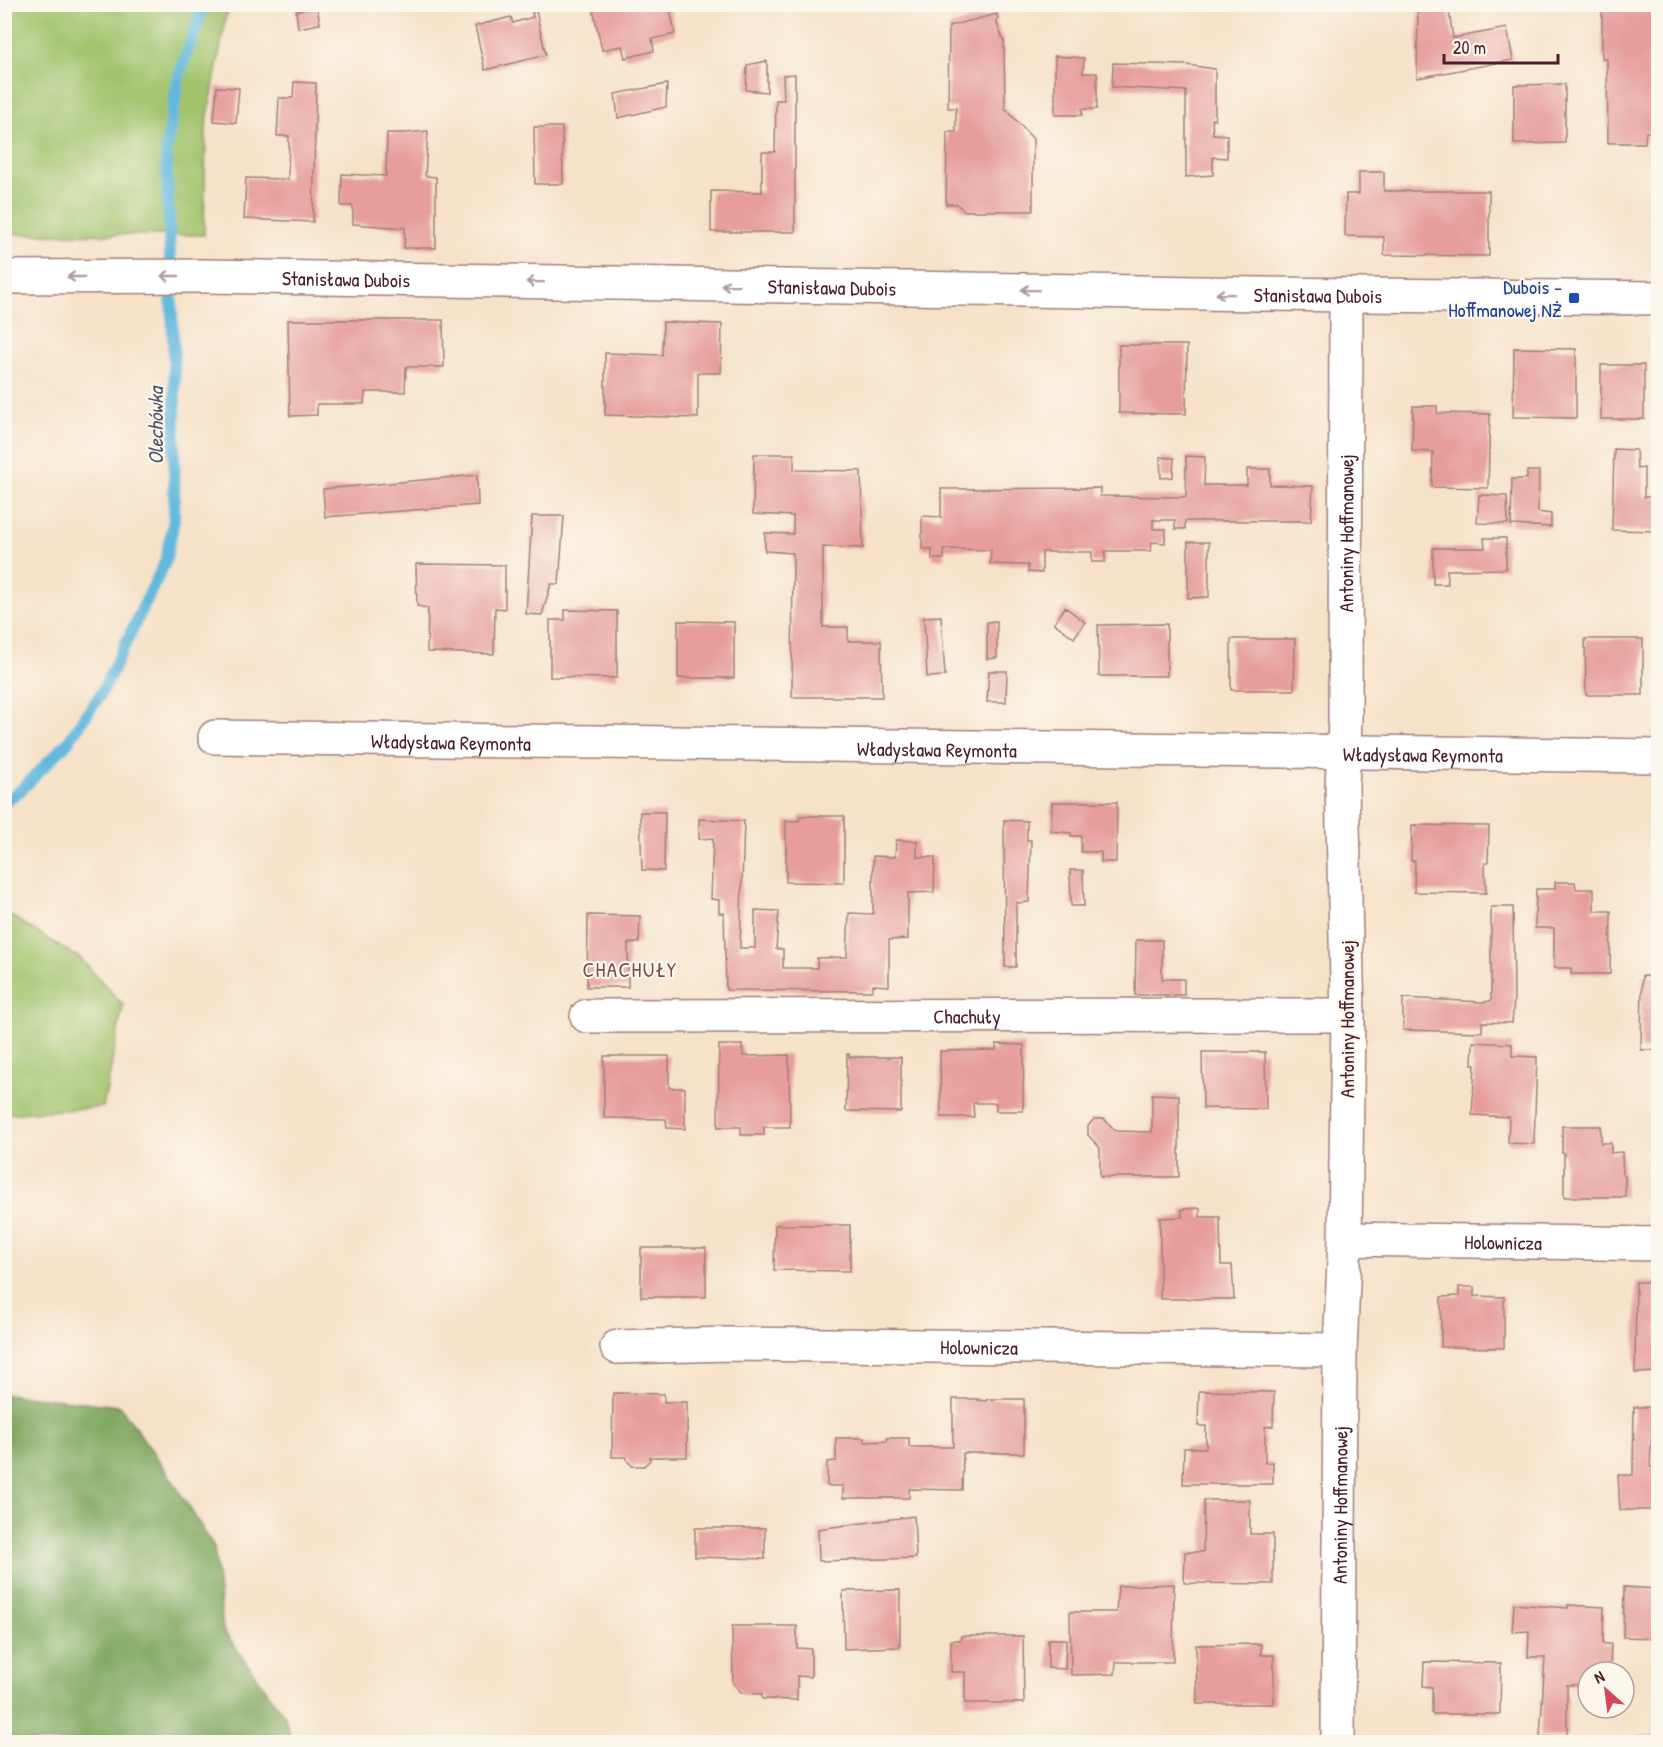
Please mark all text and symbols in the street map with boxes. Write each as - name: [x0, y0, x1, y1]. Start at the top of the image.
- scale bar: [1444, 27, 1558, 65]
- text: 20 m: [1453, 35, 1486, 60]
- street label: Stanisława Dubois: [282, 264, 411, 293]
- one-way arrow: [161, 270, 181, 282]
- one-way arrow: [67, 271, 87, 283]
- street label: Stanisława Dubois: [768, 272, 897, 301]
- place label: Dubois - Hoffmanowej NŻ: [1448, 273, 1562, 323]
- one-way arrow: [526, 276, 546, 288]
- one-way arrow: [720, 279, 740, 291]
- street label: Stanisława Dubois: [1253, 280, 1382, 309]
- one-way arrow: [1020, 285, 1040, 296]
- one-way arrow: [1215, 288, 1235, 300]
- marker: Dubois - Hoffmanowej NŻ: [1567, 291, 1581, 305]
- water label: Olechówka: [141, 384, 170, 465]
- street label: Antoniny Hoffmanowej: [1332, 454, 1359, 612]
- street label: Władysława Reymonta: [371, 727, 531, 756]
- street label: Władysława Reymonta: [857, 734, 1017, 763]
- street label: Władysława Reymonta: [1343, 740, 1503, 768]
- street label: Antoniny Hoffmanowej: [1333, 940, 1360, 1098]
- district label: CHACHUŁY: [582, 955, 678, 984]
- street label: Chachuły: [933, 1002, 1001, 1029]
- street label: Holownicza: [1464, 1227, 1542, 1256]
- street label: Holownicza: [940, 1333, 1018, 1360]
- street label: Antoniny Hoffmanowej: [1325, 1426, 1353, 1584]
- north arrow: [1576, 1660, 1636, 1720]
- text: N: [1590, 1665, 1608, 1688]

